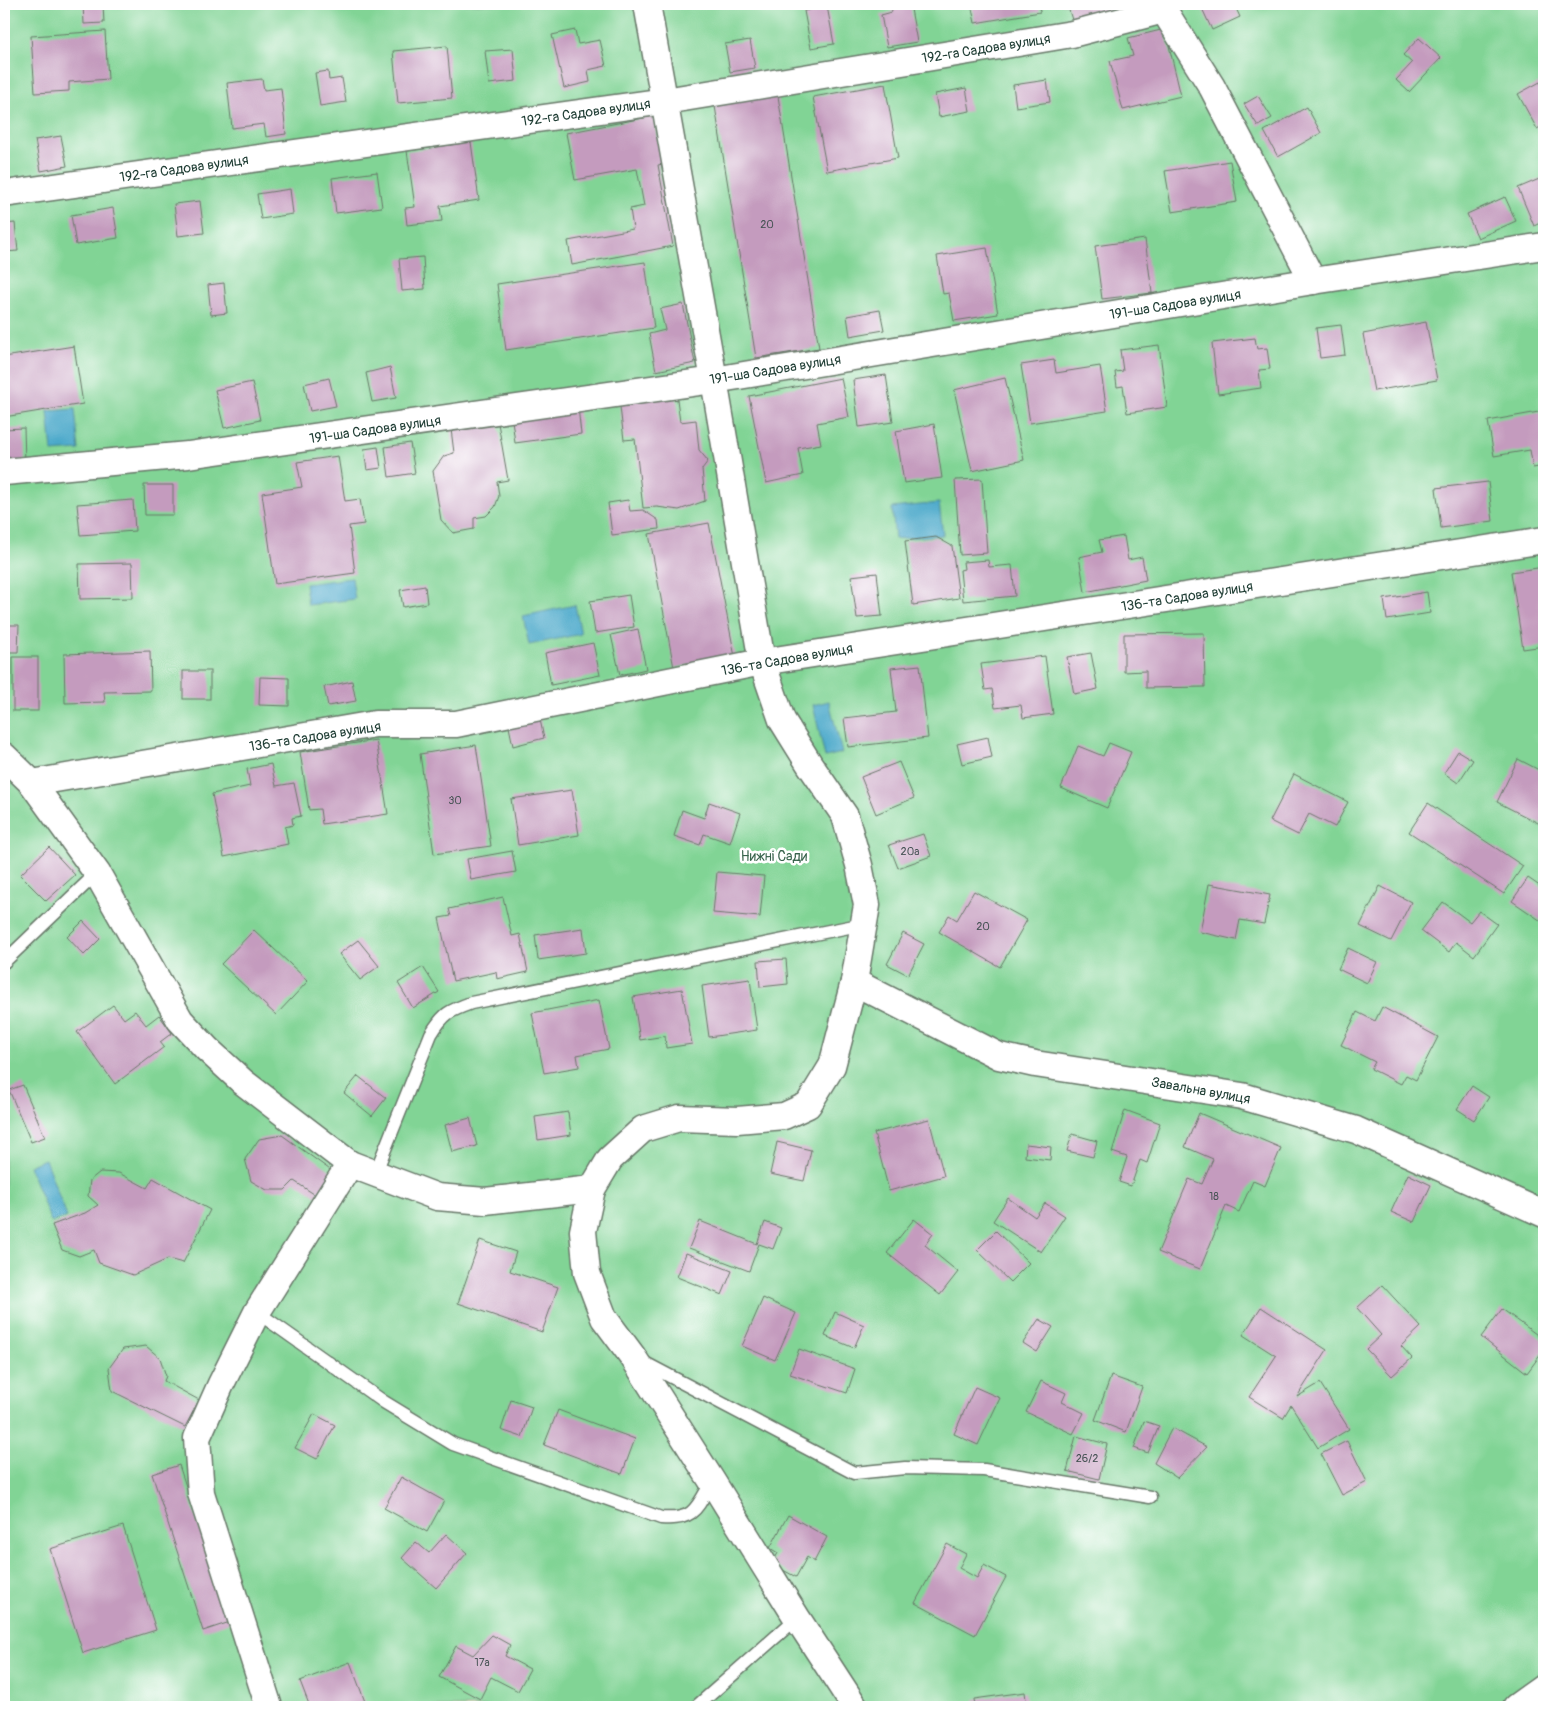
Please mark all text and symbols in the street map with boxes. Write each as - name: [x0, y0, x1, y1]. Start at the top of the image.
- street label: 192-га Садова вулиця: [920, 30, 1052, 67]
- street label: 192-га Садова вулиця: [520, 95, 652, 130]
- street label: 192-га Садова вулиця: [118, 151, 250, 186]
- house number: 20: [760, 218, 774, 231]
- street label: 191-ша Садова вулиця: [1108, 286, 1242, 323]
- street label: 191-ша Садова вулиця: [708, 351, 842, 388]
- street label: 191-ша Садова вулиця: [308, 412, 442, 447]
- street label: 136-та Садова вулиця: [1120, 578, 1254, 615]
- street label: 136-та Садова вулиця: [720, 640, 854, 679]
- street label: 136-та Садова вулиця: [248, 718, 382, 755]
- house number: 30: [448, 794, 462, 807]
- house number: 20а: [901, 845, 919, 858]
- park label: Нижні Сади: [741, 848, 807, 865]
- house number: 20: [976, 920, 990, 933]
- street label: Завальна вулиця: [1150, 1073, 1252, 1108]
- house number: 18: [1209, 1190, 1219, 1203]
- house number: 26/2: [1076, 1452, 1098, 1465]
- house number: 17а: [474, 1656, 490, 1669]

